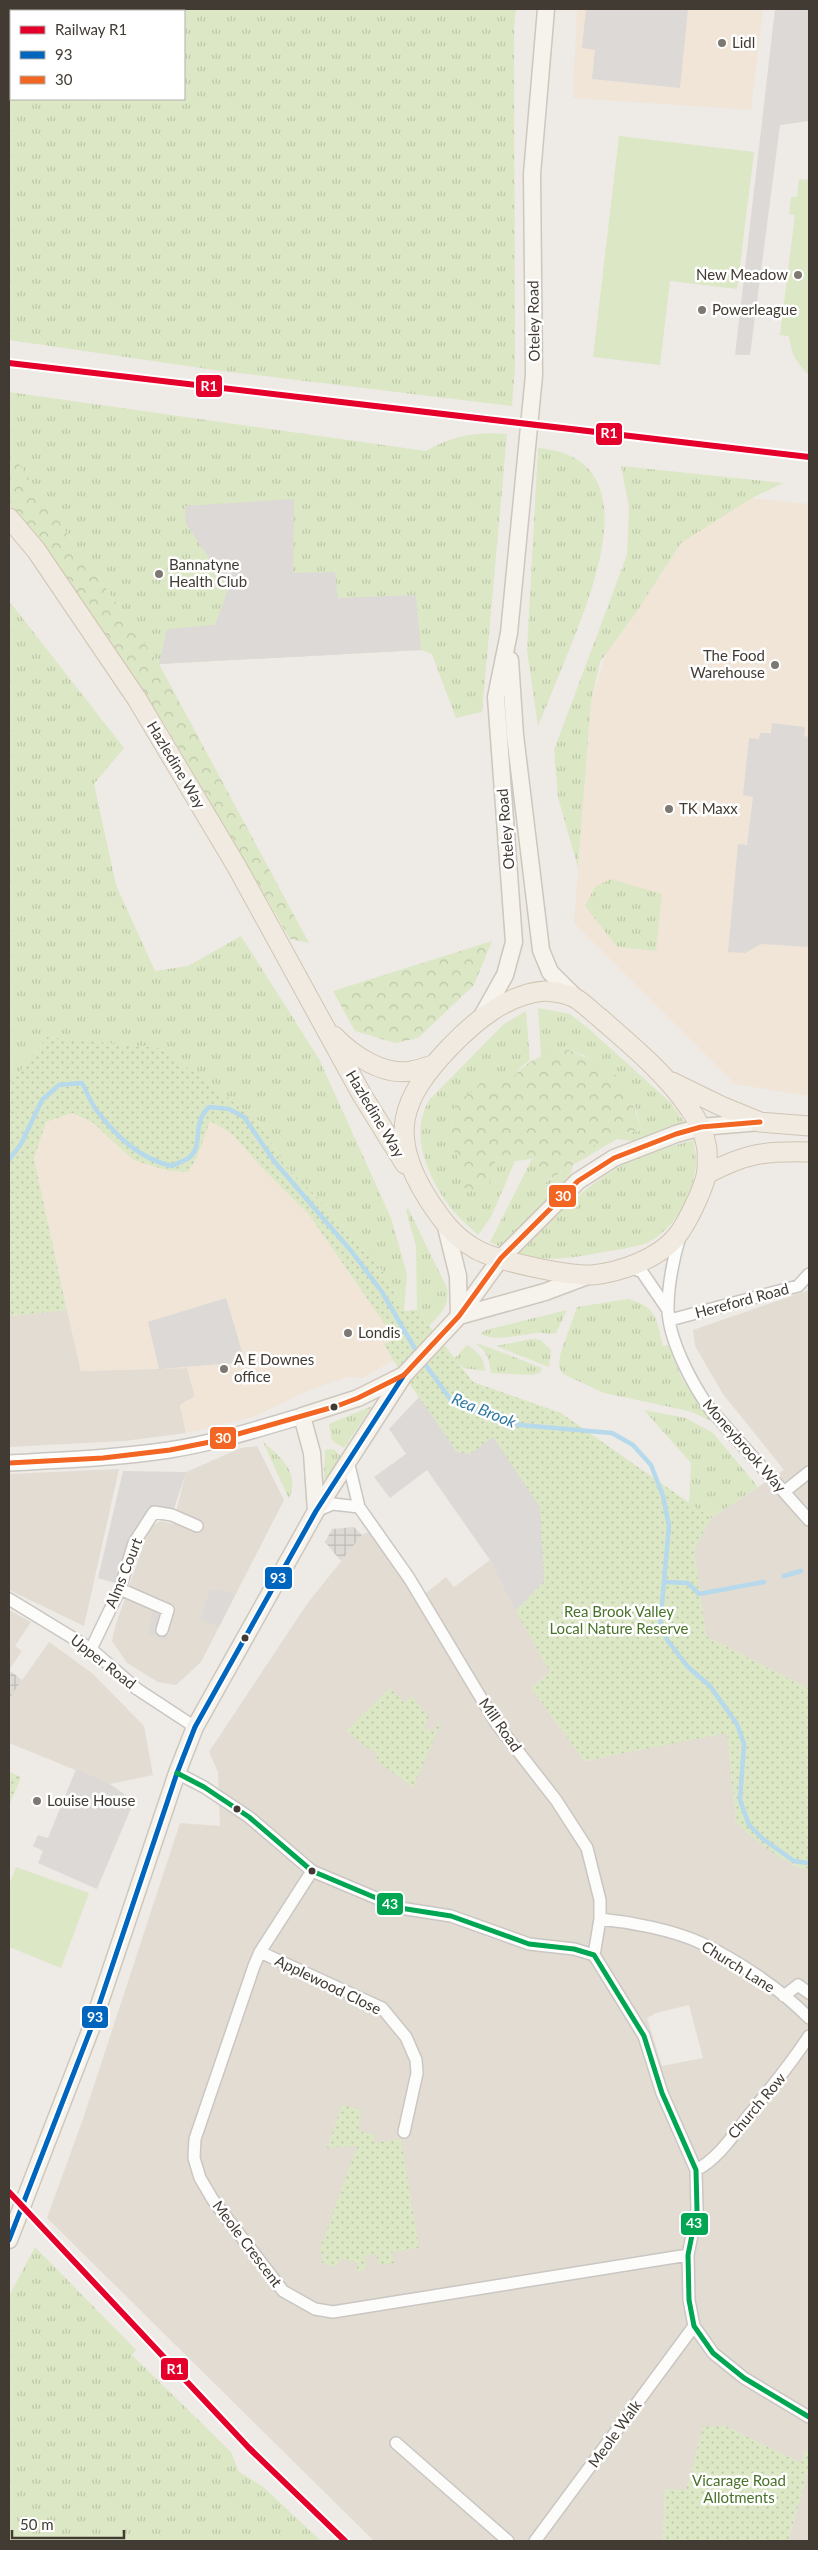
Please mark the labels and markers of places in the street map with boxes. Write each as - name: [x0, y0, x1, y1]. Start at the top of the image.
- place label: Lidl: [732, 33, 755, 51]
- marker: Lidl: [716, 37, 728, 49]
- place label: New Meadow: [696, 265, 788, 283]
- marker: New Meadow: [792, 269, 804, 281]
- place label: Powerleague: [712, 300, 797, 318]
- marker: Powerleague: [696, 304, 708, 316]
- place label: Bannatyne Health Club: [169, 555, 247, 590]
- marker: Bannatyne Health Club: [153, 568, 165, 580]
- place label: The Food Warehouse: [690, 646, 765, 681]
- marker: The Food Warehouse: [769, 659, 781, 671]
- place label: TK Maxx: [679, 799, 738, 817]
- marker: TK Maxx: [663, 803, 675, 815]
- place label: Londis: [358, 1323, 401, 1341]
- marker: Londis: [342, 1327, 354, 1339]
- place label: A E Downes office: [234, 1350, 314, 1385]
- marker: A E Downes office: [218, 1363, 230, 1375]
- unlabelled marker: [329, 1402, 339, 1412]
- unlabelled marker: [240, 1633, 250, 1643]
- place label: Louise House: [47, 1791, 135, 1809]
- marker: Louise House: [31, 1795, 43, 1807]
- unlabelled marker: [232, 1804, 242, 1814]
- unlabelled marker: [307, 1866, 317, 1876]

